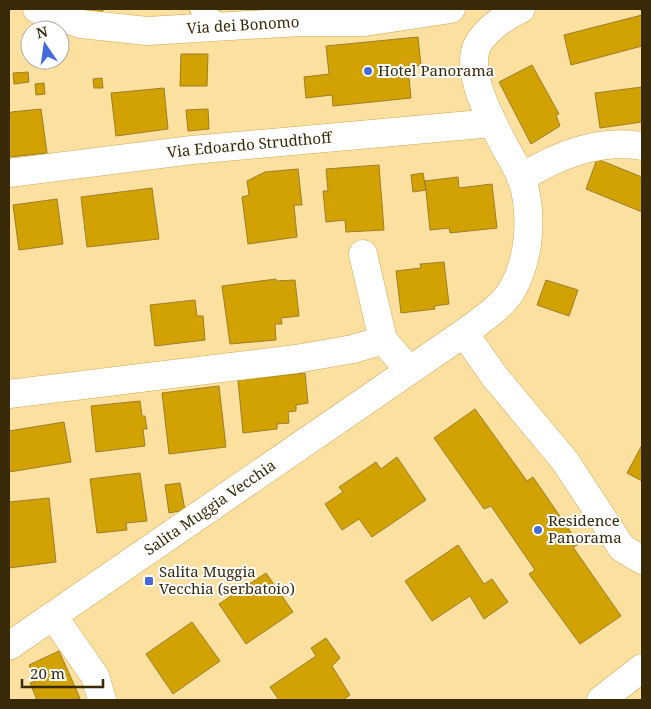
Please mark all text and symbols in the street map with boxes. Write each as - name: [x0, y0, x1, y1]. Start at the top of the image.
- street label: Via dei Bonomo: [186, 11, 300, 38]
- north arrow: [20, 20, 70, 70]
- text: N: [34, 21, 49, 42]
- place label: Hotel Panorama: [378, 60, 494, 80]
- marker: Hotel Panorama: [362, 65, 374, 77]
- street label: Via Edoardo Strudthoff: [166, 126, 334, 162]
- street label: Salita Muggia Vecchia: [140, 455, 279, 559]
- place label: Residence Panorama: [548, 510, 622, 547]
- marker: Residence Panorama: [532, 524, 544, 536]
- place label: Salita Muggia Vecchia (serbatoio): [159, 561, 295, 598]
- marker: Salita Muggia Vecchia (serbatoio): [143, 575, 155, 587]
- scale bar: [22, 656, 104, 688]
- text: 20 m: [30, 663, 65, 683]

